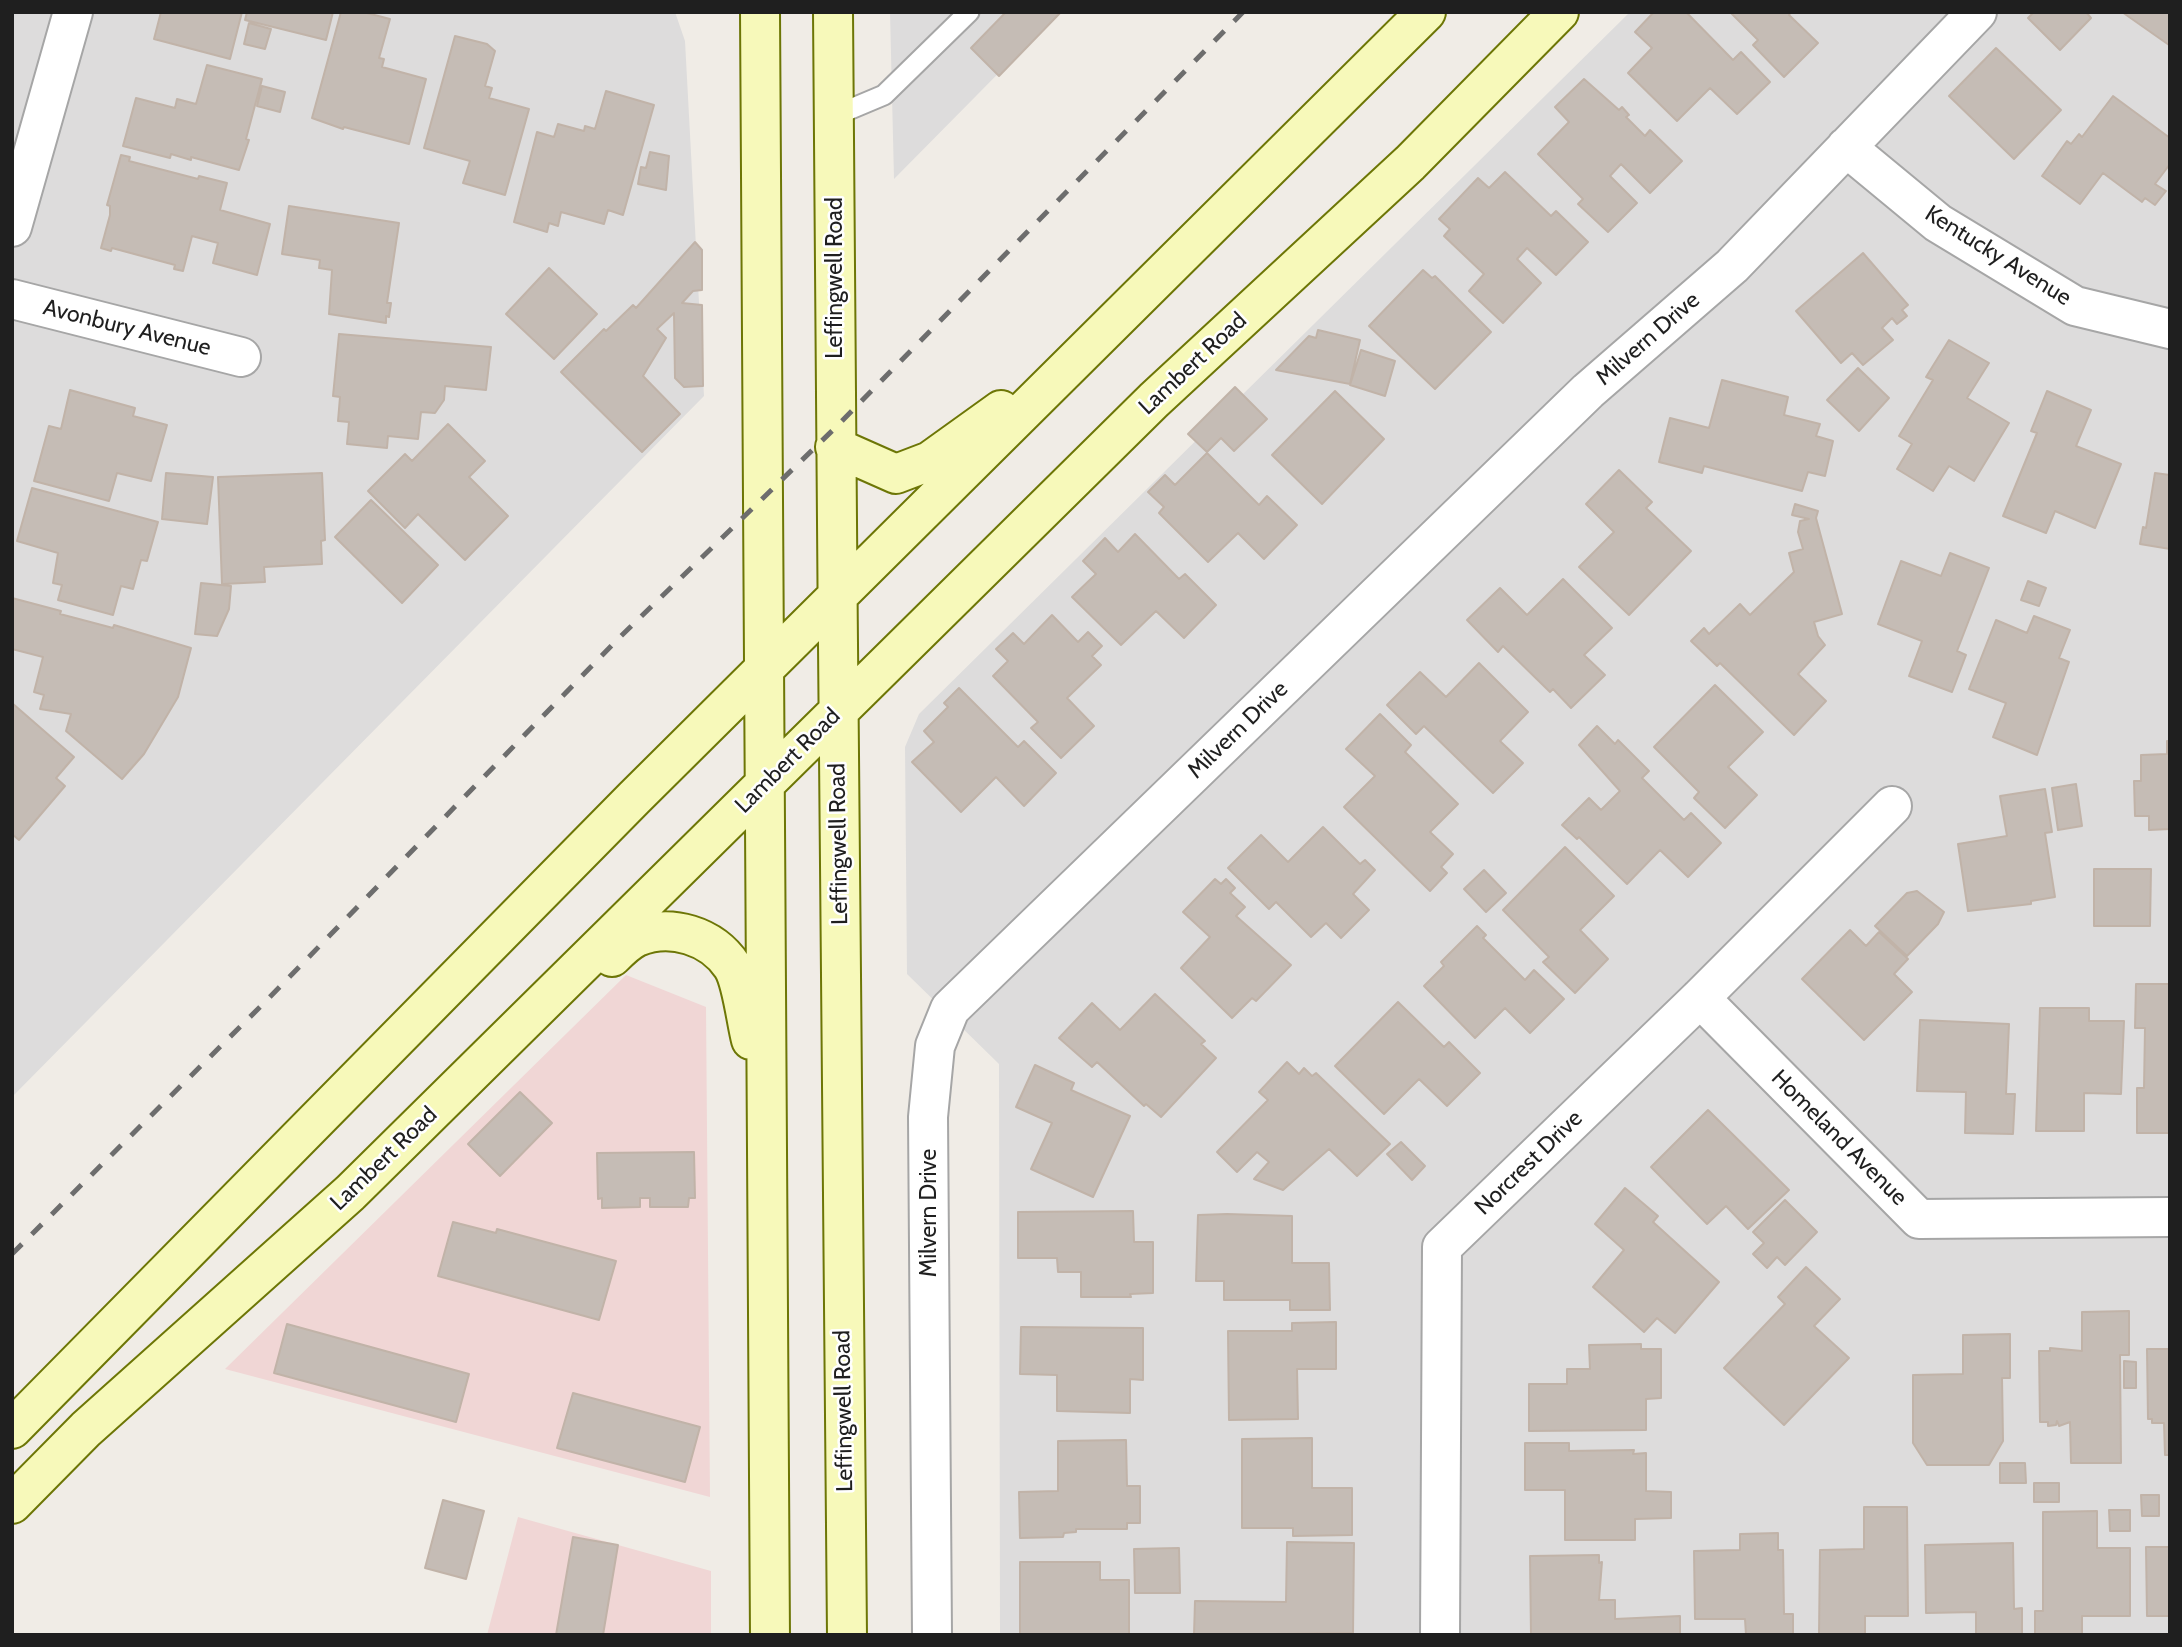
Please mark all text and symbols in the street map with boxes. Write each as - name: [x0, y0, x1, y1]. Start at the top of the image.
- street label: Leffingwell Road: [821, 197, 849, 359]
- street label: Kentucky Avenue: [1920, 200, 2076, 312]
- street label: Milvern Drive: [1591, 286, 1705, 392]
- street label: Avonbury Avenue: [40, 294, 214, 362]
- street label: Lambert Road: [1133, 307, 1253, 421]
- street label: Milvern Drive: [1182, 675, 1294, 785]
- street label: Lambert Road: [730, 703, 846, 819]
- street label: Leffingwell Road: [824, 763, 854, 925]
- street label: Homeland Avenue: [1765, 1064, 1913, 1212]
- street label: Lambert Road: [325, 1101, 443, 1217]
- street label: Norcrest Drive: [1470, 1105, 1588, 1221]
- street label: Milvern Drive: [915, 1149, 943, 1277]
- street label: Leffingwell Road: [829, 1330, 859, 1492]

